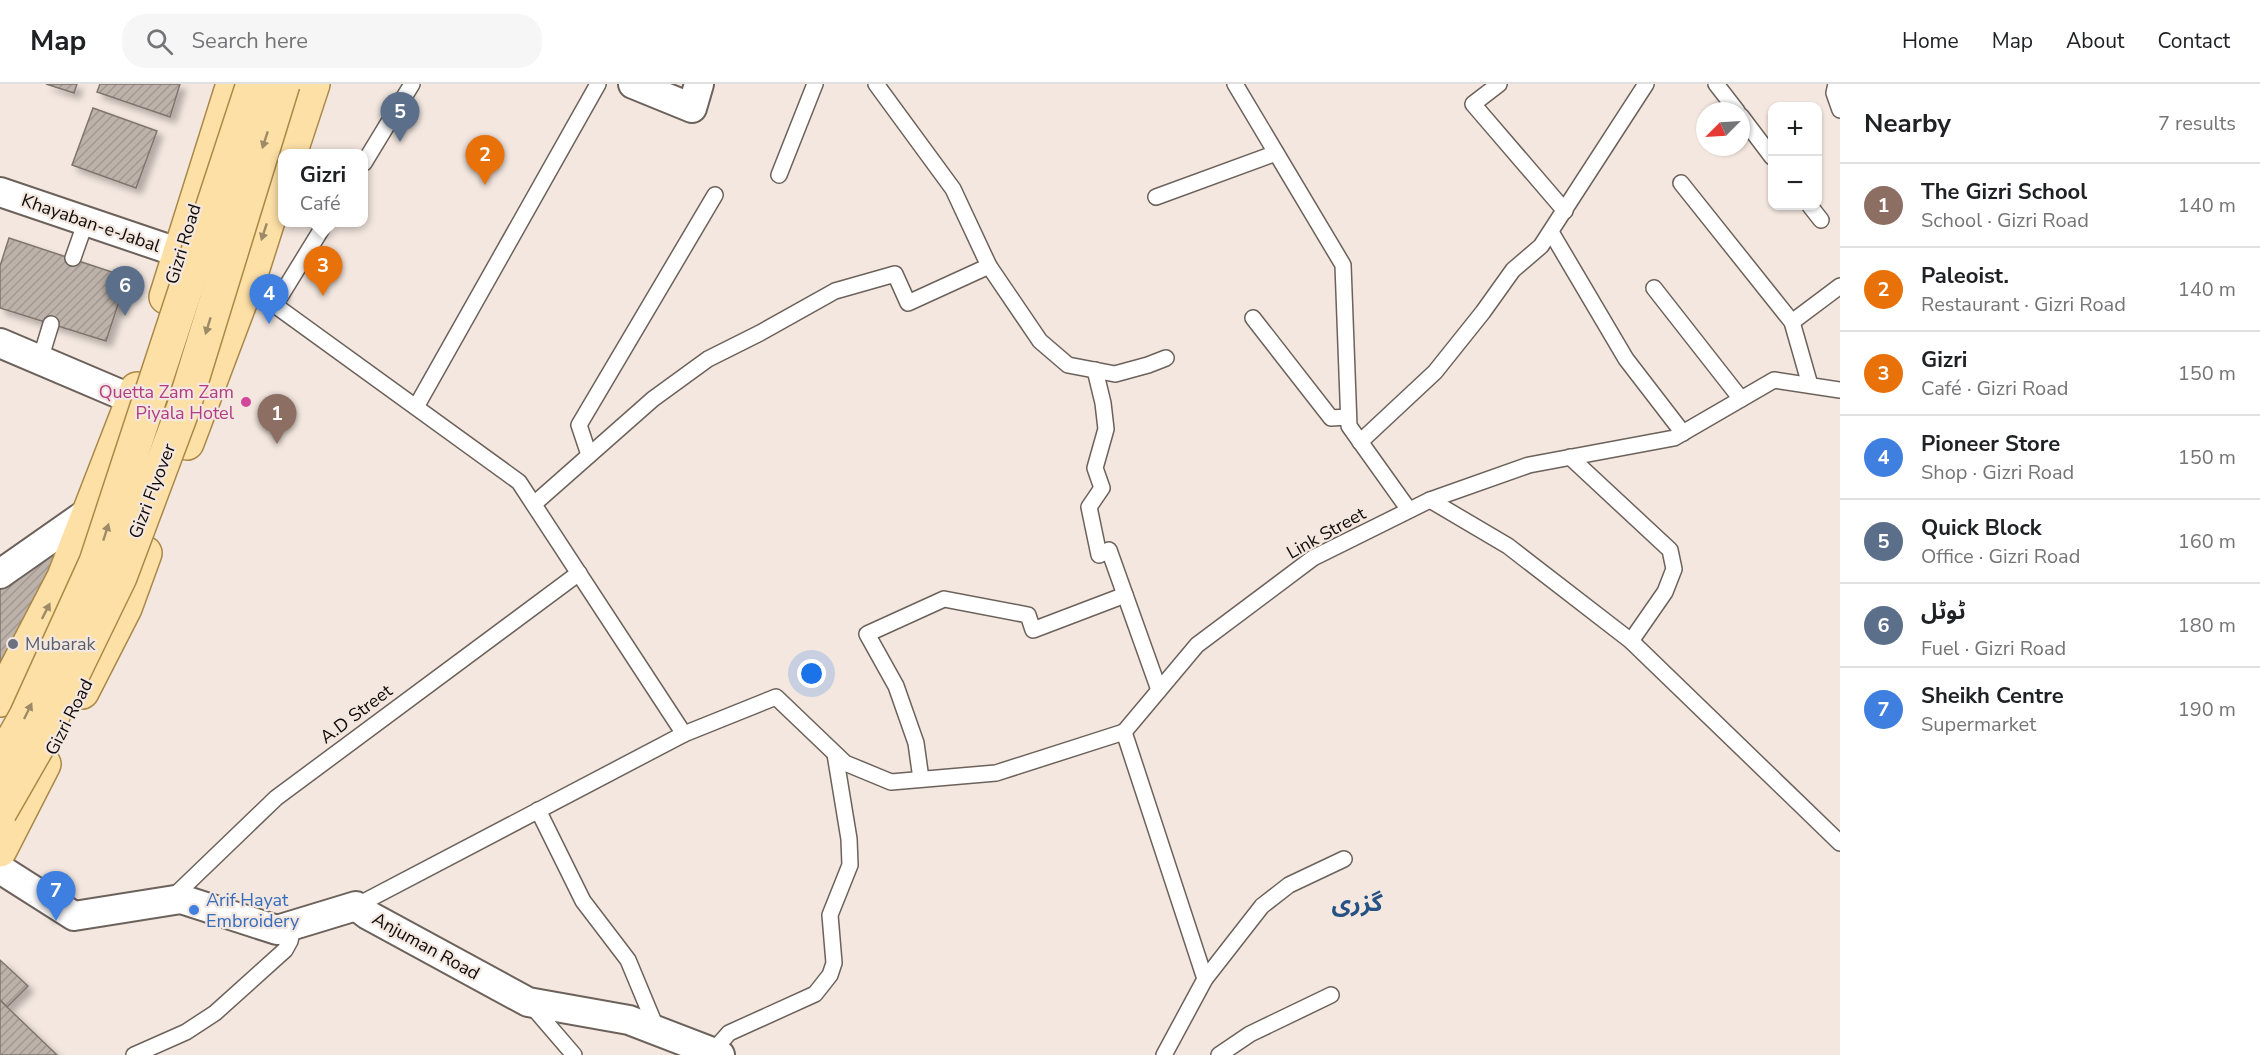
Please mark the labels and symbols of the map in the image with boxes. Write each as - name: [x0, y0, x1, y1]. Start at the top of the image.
- pin: 5: [380, 92, 420, 142]
- north arrow: [1696, 102, 1750, 156]
- one-way arrow: [260, 131, 269, 149]
- pin: 2: [466, 135, 504, 185]
- street label: Khayaban-e-Jabal: [18, 188, 164, 258]
- street label: Gizri Road: [159, 201, 207, 287]
- one-way arrow: [259, 223, 269, 241]
- pin: 3: [304, 246, 342, 296]
- pin: 6: [106, 266, 144, 316]
- pin: 4: [250, 274, 288, 324]
- one-way arrow: [203, 317, 212, 335]
- place label: Quetta Zam Zam Piyala Hotel: [99, 380, 235, 425]
- pin: 1: [258, 394, 296, 444]
- marker: Quetta Zam Zam Piyala Hotel: [239, 395, 253, 409]
- street label: Gizri Flyover: [123, 440, 181, 542]
- street label: Link Street: [1282, 501, 1370, 565]
- one-way arrow: [102, 523, 111, 541]
- one-way arrow: [41, 602, 51, 619]
- place label: Mubarak: [25, 632, 96, 656]
- marker: Mubarak: [6, 637, 20, 651]
- your location: [797, 659, 826, 688]
- street label: Gizri Road: [40, 675, 98, 759]
- street label: A.D Street: [315, 679, 398, 749]
- one-way arrow: [23, 702, 32, 719]
- pin: 7: [36, 872, 76, 921]
- district label: گزری: [1331, 887, 1384, 919]
- place label: Arif Hayat Embroidery: [206, 888, 300, 933]
- marker: Arif Hayat Embroidery: [187, 903, 201, 917]
- street label: Anjuman Road: [368, 907, 484, 985]

